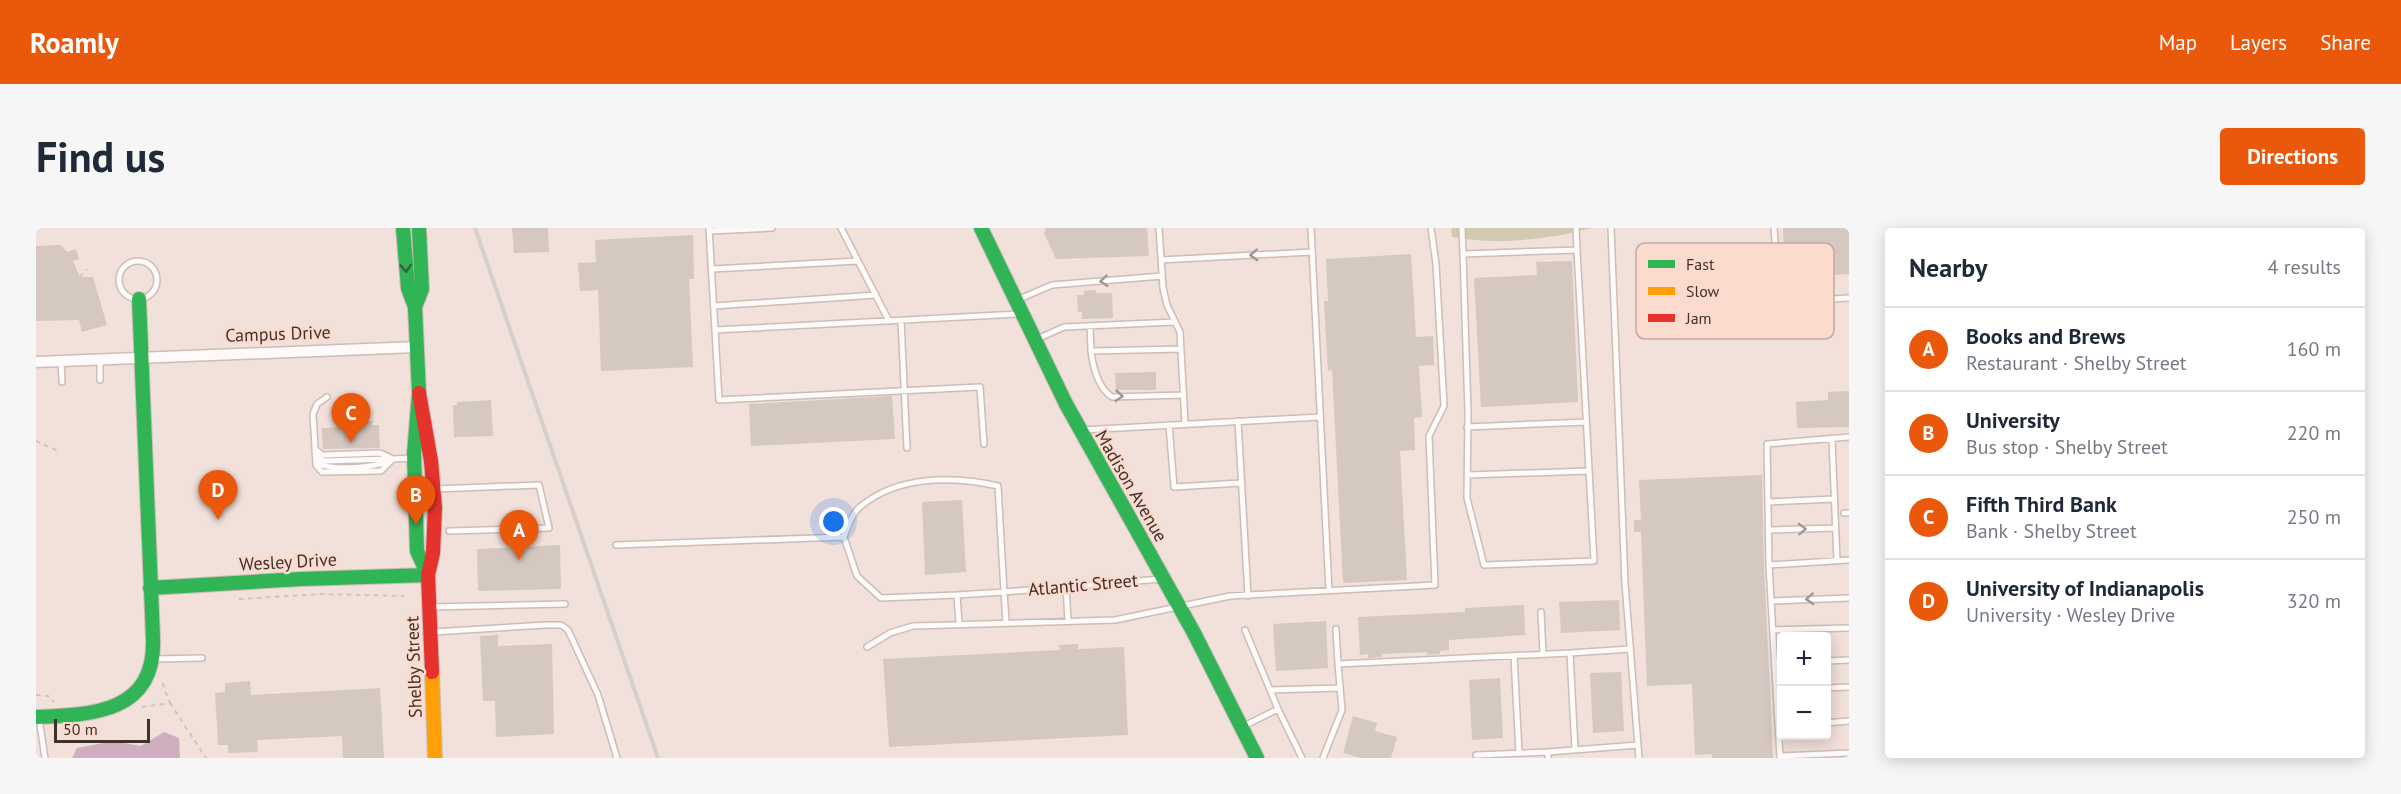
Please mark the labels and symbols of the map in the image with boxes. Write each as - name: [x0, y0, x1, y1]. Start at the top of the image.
- legend: [1636, 243, 1834, 339]
- one-way arrow: [1249, 249, 1258, 262]
- text: Fast: [1686, 254, 1715, 274]
- one-way arrow: [400, 264, 413, 273]
- one-way arrow: [1099, 274, 1108, 287]
- text: Slow: [1686, 281, 1720, 301]
- text: Jam: [1685, 308, 1712, 328]
- street label: Campus Drive: [225, 320, 331, 347]
- one-way arrow: [1114, 389, 1123, 402]
- pin: C: [332, 394, 370, 443]
- street label: Madison Avenue: [1090, 426, 1173, 546]
- pin: D: [198, 470, 237, 520]
- pin: B: [396, 476, 436, 525]
- your location: [819, 507, 848, 536]
- pin: A: [500, 510, 538, 560]
- one-way arrow: [1798, 522, 1807, 535]
- street label: Wesley Drive: [239, 547, 337, 576]
- street label: Atlantic Street: [1027, 568, 1139, 601]
- one-way arrow: [1806, 593, 1815, 606]
- street label: Shelby Street: [400, 616, 427, 718]
- scale bar: [54, 716, 150, 744]

